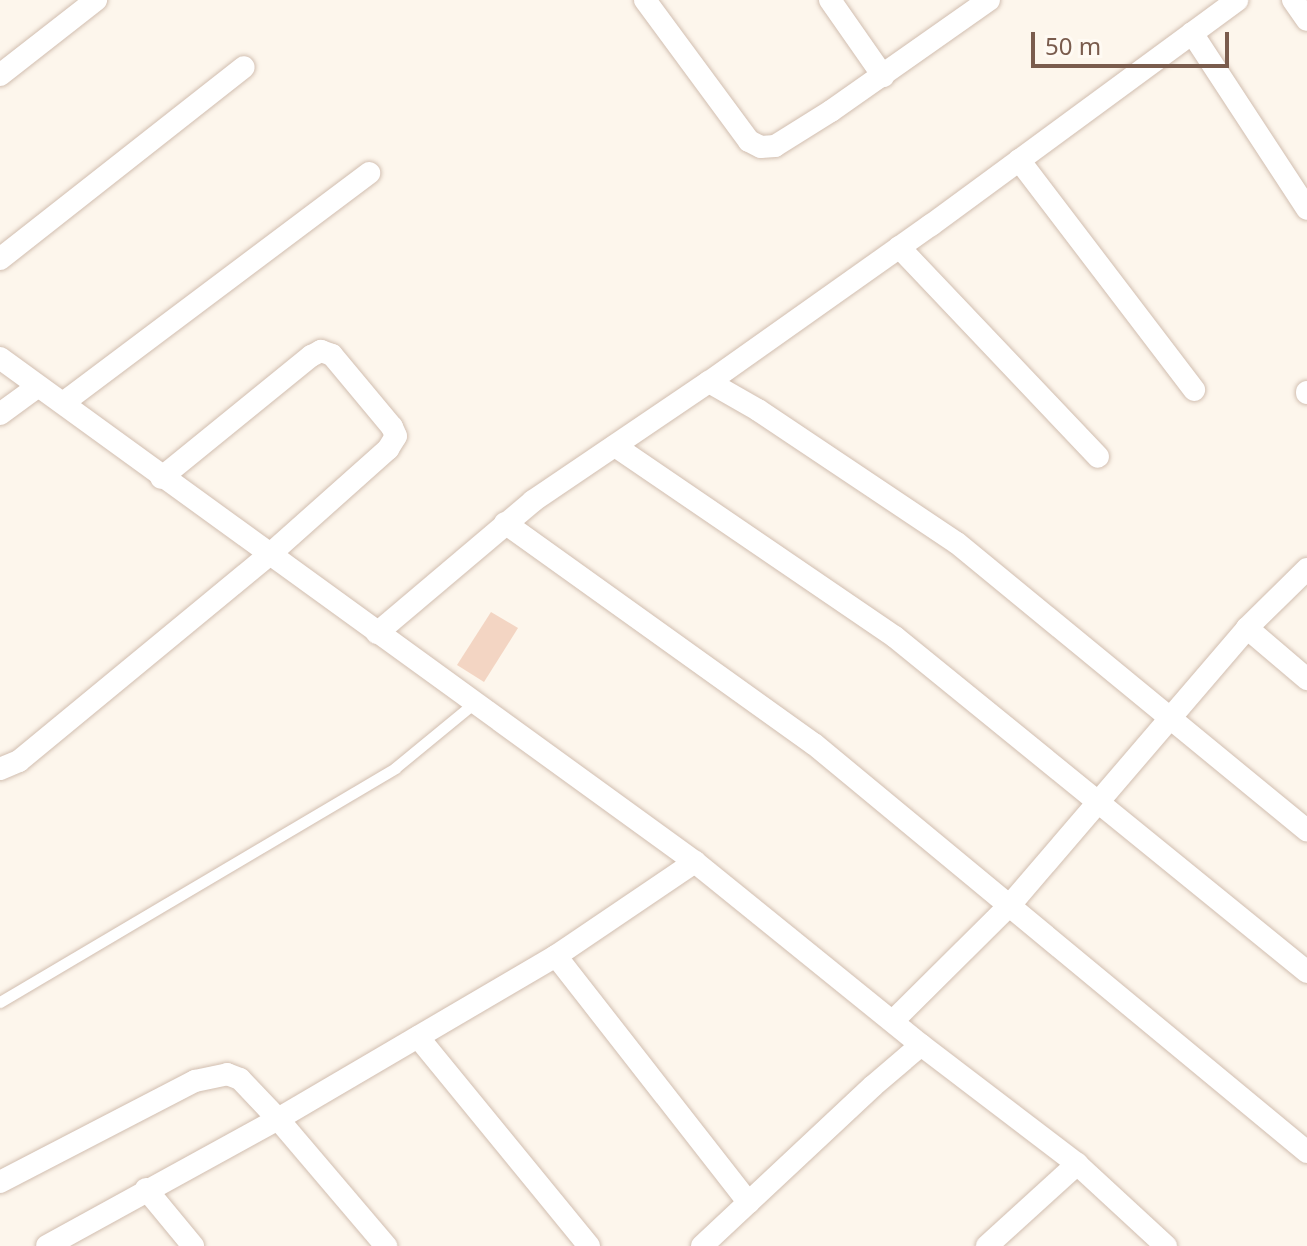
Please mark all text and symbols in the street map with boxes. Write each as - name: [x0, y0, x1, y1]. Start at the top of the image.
- scale bar: [1035, 16, 1233, 66]
- text: 50 m: [1045, 29, 1101, 62]

